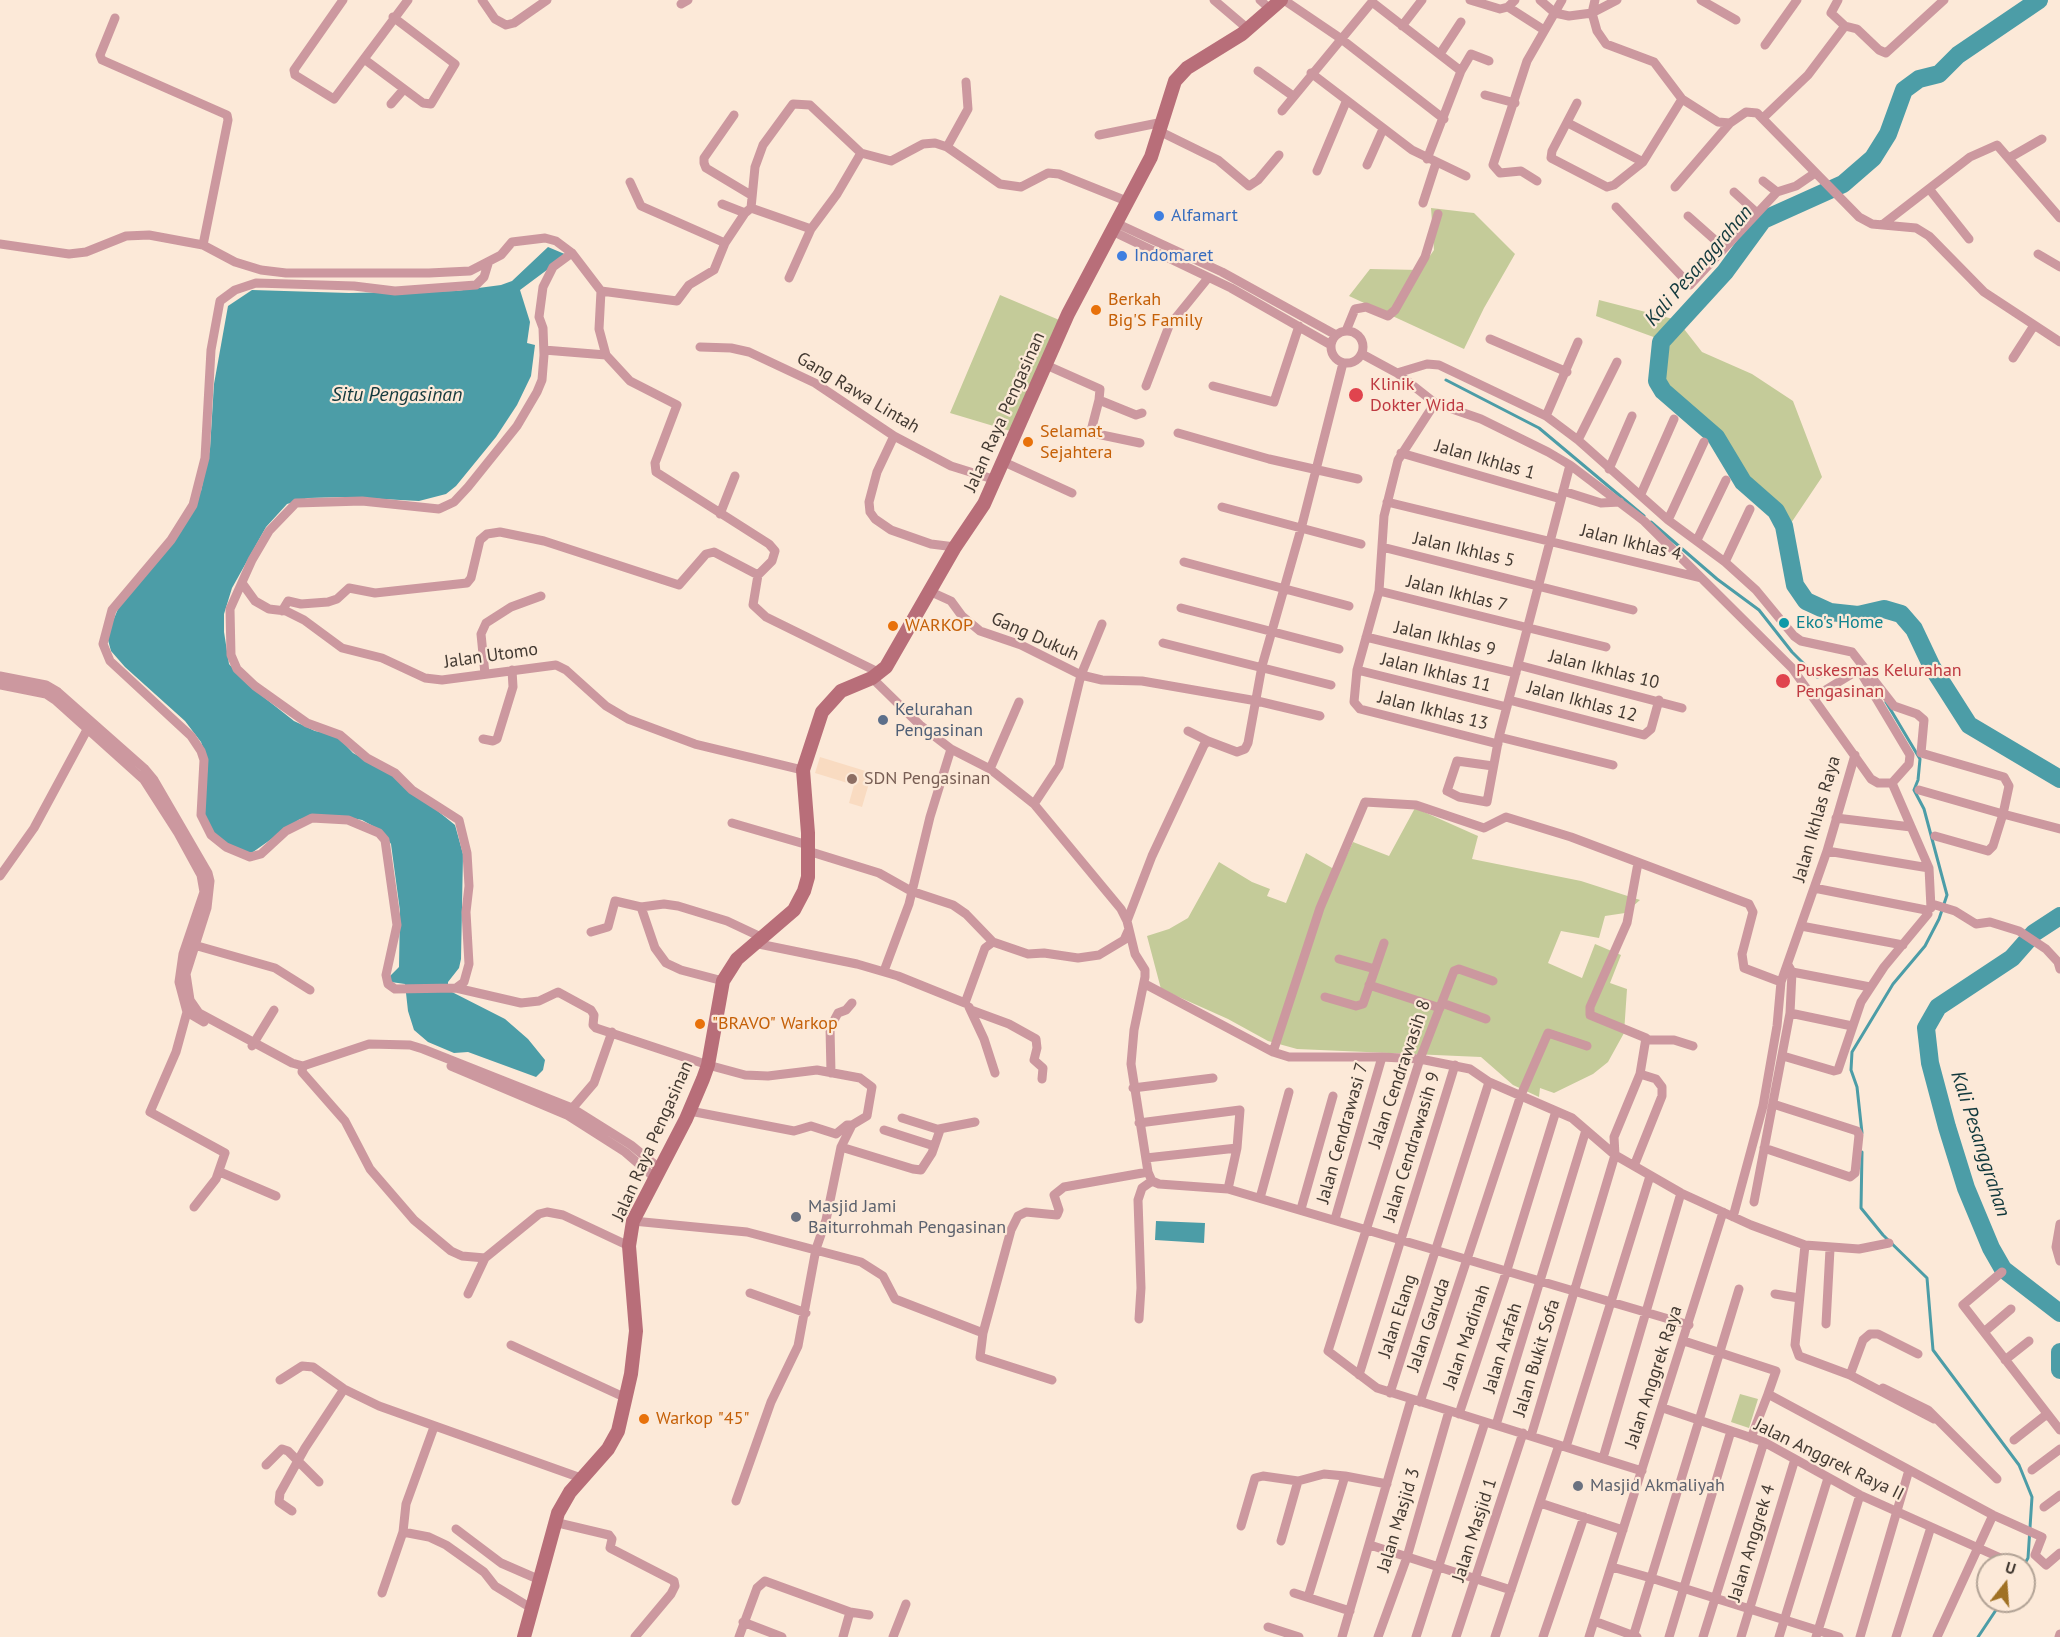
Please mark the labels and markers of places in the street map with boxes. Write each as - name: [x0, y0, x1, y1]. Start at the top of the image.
- place label: Alfamart: [1171, 205, 1238, 227]
- marker: Alfamart: [1152, 209, 1166, 223]
- place label: Indomaret: [1134, 245, 1213, 267]
- marker: Indomaret: [1115, 249, 1129, 263]
- place label: Berkah Big'S Family: [1108, 289, 1203, 332]
- marker: Berkah Big'S Family: [1089, 303, 1103, 317]
- place label: Klinik Dokter Wida: [1370, 374, 1464, 416]
- marker: Klinik Dokter Wida: [1347, 386, 1365, 404]
- place label: Selamat Sejahtera: [1040, 421, 1112, 464]
- marker: Selamat Sejahtera: [1021, 435, 1035, 449]
- place label: Eko's Home: [1796, 612, 1883, 634]
- place label: WARKOP: [905, 615, 973, 637]
- marker: Eko's Home: [1777, 616, 1791, 630]
- marker: WARKOP: [886, 619, 900, 633]
- place label: Puskesmas Kelurahan Pengasinan: [1796, 660, 1962, 702]
- marker: Puskesmas Kelurahan Pengasinan: [1774, 672, 1792, 690]
- place label: Kelurahan Pengasinan: [895, 699, 983, 742]
- marker: Kelurahan Pengasinan: [876, 713, 890, 727]
- place label: SDN Pengasinan: [864, 768, 990, 790]
- marker: SDN Pengasinan: [845, 772, 859, 786]
- place label: "BRAVO" Warkop: [712, 1013, 838, 1035]
- marker: "BRAVO" Warkop: [693, 1017, 707, 1031]
- place label: Masjid Jami Baiturrohmah Pengasinan: [808, 1196, 1006, 1238]
- marker: Masjid Jami Baiturrohmah Pengasinan: [789, 1210, 803, 1224]
- place label: Warkop "45": [656, 1408, 749, 1430]
- marker: Warkop "45": [637, 1412, 651, 1426]
- place label: Masjid Akmaliyah: [1590, 1475, 1725, 1497]
- marker: Masjid Akmaliyah: [1571, 1479, 1585, 1493]

